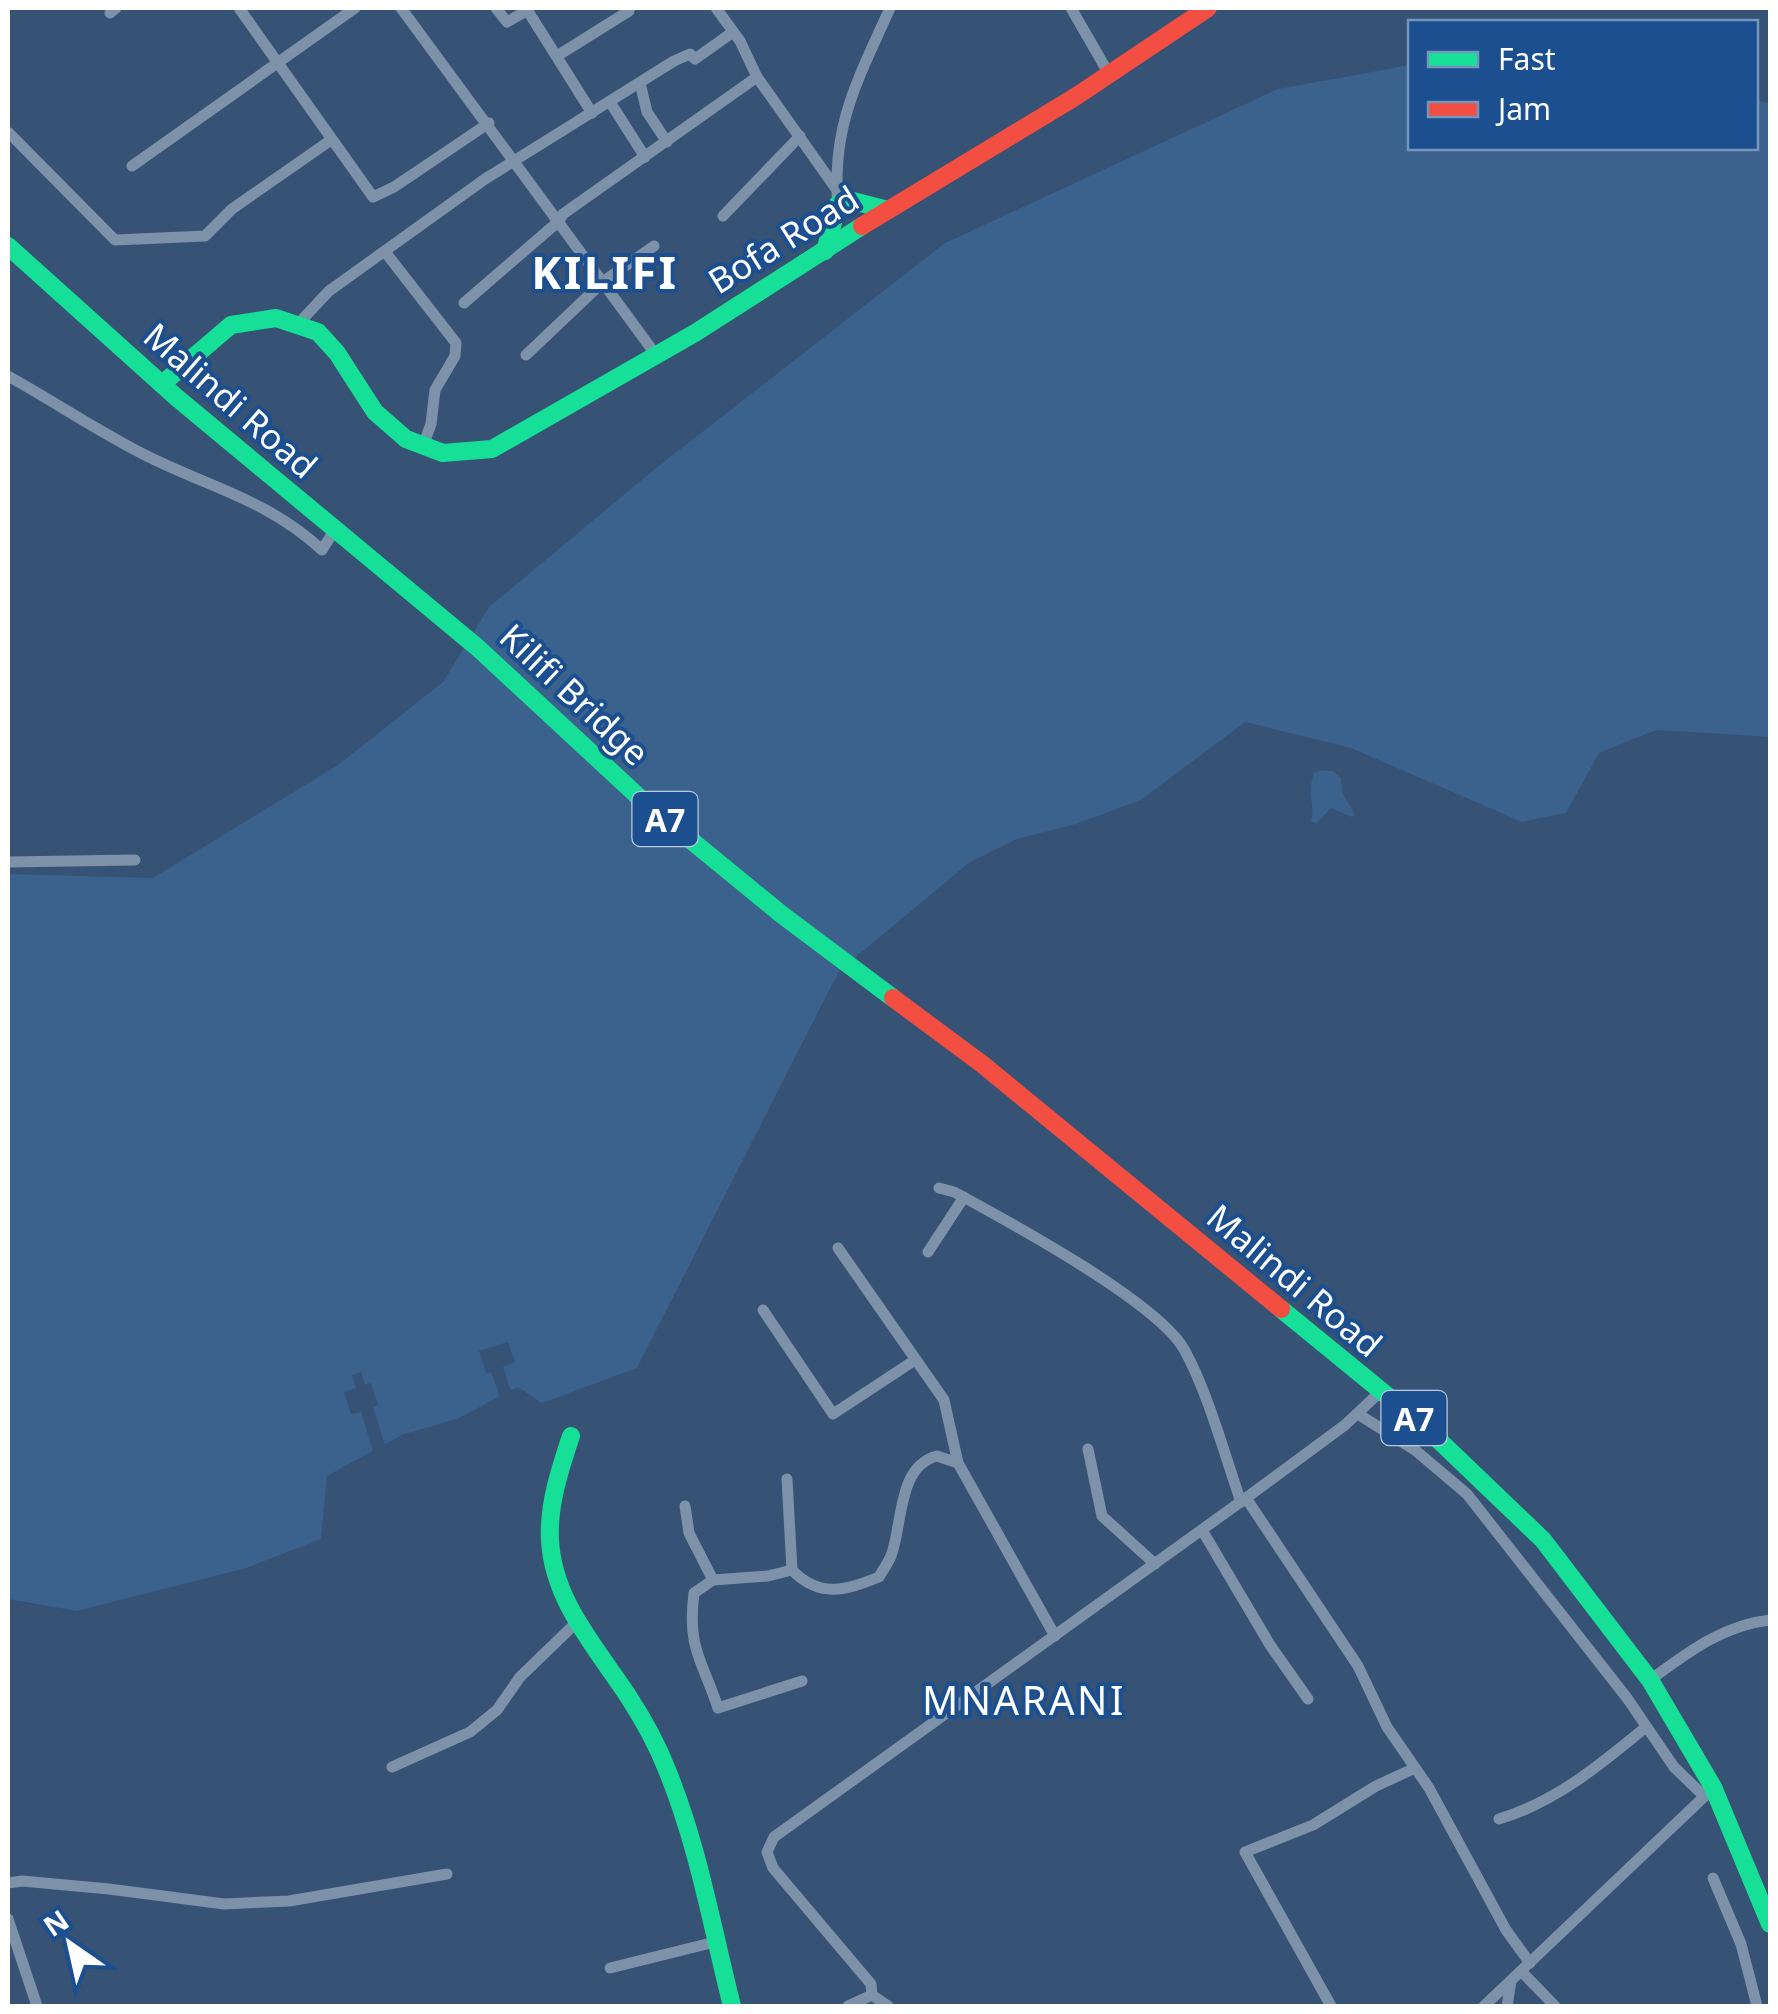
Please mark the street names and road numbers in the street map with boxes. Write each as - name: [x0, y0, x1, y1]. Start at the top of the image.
- street label: Bofa Road: [699, 174, 867, 304]
- street label: Malindi Road: [135, 312, 327, 488]
- street label: Kilifi Bridge: [490, 613, 660, 775]
- road number: A7: [632, 792, 698, 846]
- street label: Malindi Road: [1198, 1193, 1392, 1367]
- road number: A7: [1382, 1391, 1446, 1445]

